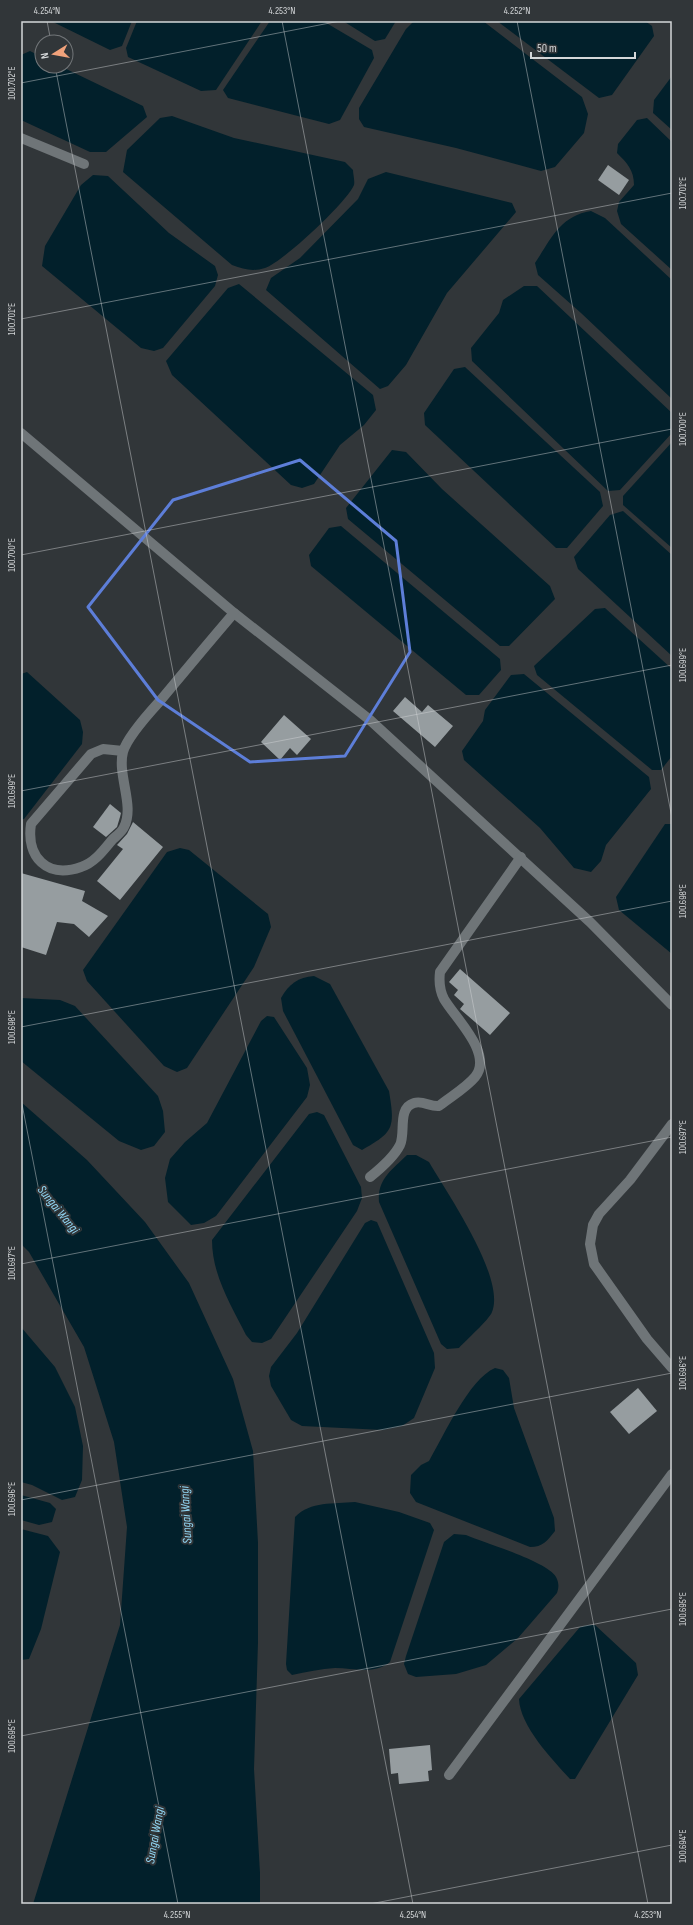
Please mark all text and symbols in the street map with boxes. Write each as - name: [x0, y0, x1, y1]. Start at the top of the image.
- text: 4.254°N: [34, 5, 60, 17]
- text: 4.253°N: [269, 5, 295, 17]
- text: 4.252°N: [504, 5, 530, 17]
- north arrow: [34, 34, 74, 74]
- scale bar: [531, 34, 635, 60]
- text: 50 m: [537, 41, 557, 56]
- text: N: [38, 52, 52, 60]
- text: 100.702°E: [6, 66, 18, 100]
- text: 100.701°E: [677, 177, 689, 209]
- text: 100.701°E: [6, 303, 18, 335]
- text: 100.700°E: [677, 412, 689, 446]
- text: 100.700°E: [6, 538, 18, 572]
- text: 100.699°E: [677, 648, 689, 682]
- text: 100.699°E: [6, 774, 18, 808]
- text: 100.698°E: [677, 884, 689, 918]
- text: 100.698°E: [6, 1010, 18, 1044]
- text: 100.697°E: [677, 1120, 689, 1154]
- water label: Sungai Wangi: [34, 1182, 83, 1238]
- text: 100.697°E: [6, 1246, 18, 1280]
- text: 100.696°E: [677, 1356, 689, 1390]
- text: 100.696°E: [6, 1482, 18, 1516]
- water label: Sungai Wangi: [176, 1485, 195, 1544]
- text: 100.695°E: [677, 1592, 689, 1626]
- text: 100.695°E: [6, 1719, 18, 1753]
- water label: Sungai Wangi: [142, 1805, 168, 1865]
- text: 100.694°E: [677, 1829, 689, 1863]
- text: 4.255°N: [164, 1909, 190, 1921]
- text: 4.254°N: [400, 1909, 426, 1921]
- text: 4.253°N: [635, 1909, 661, 1921]

